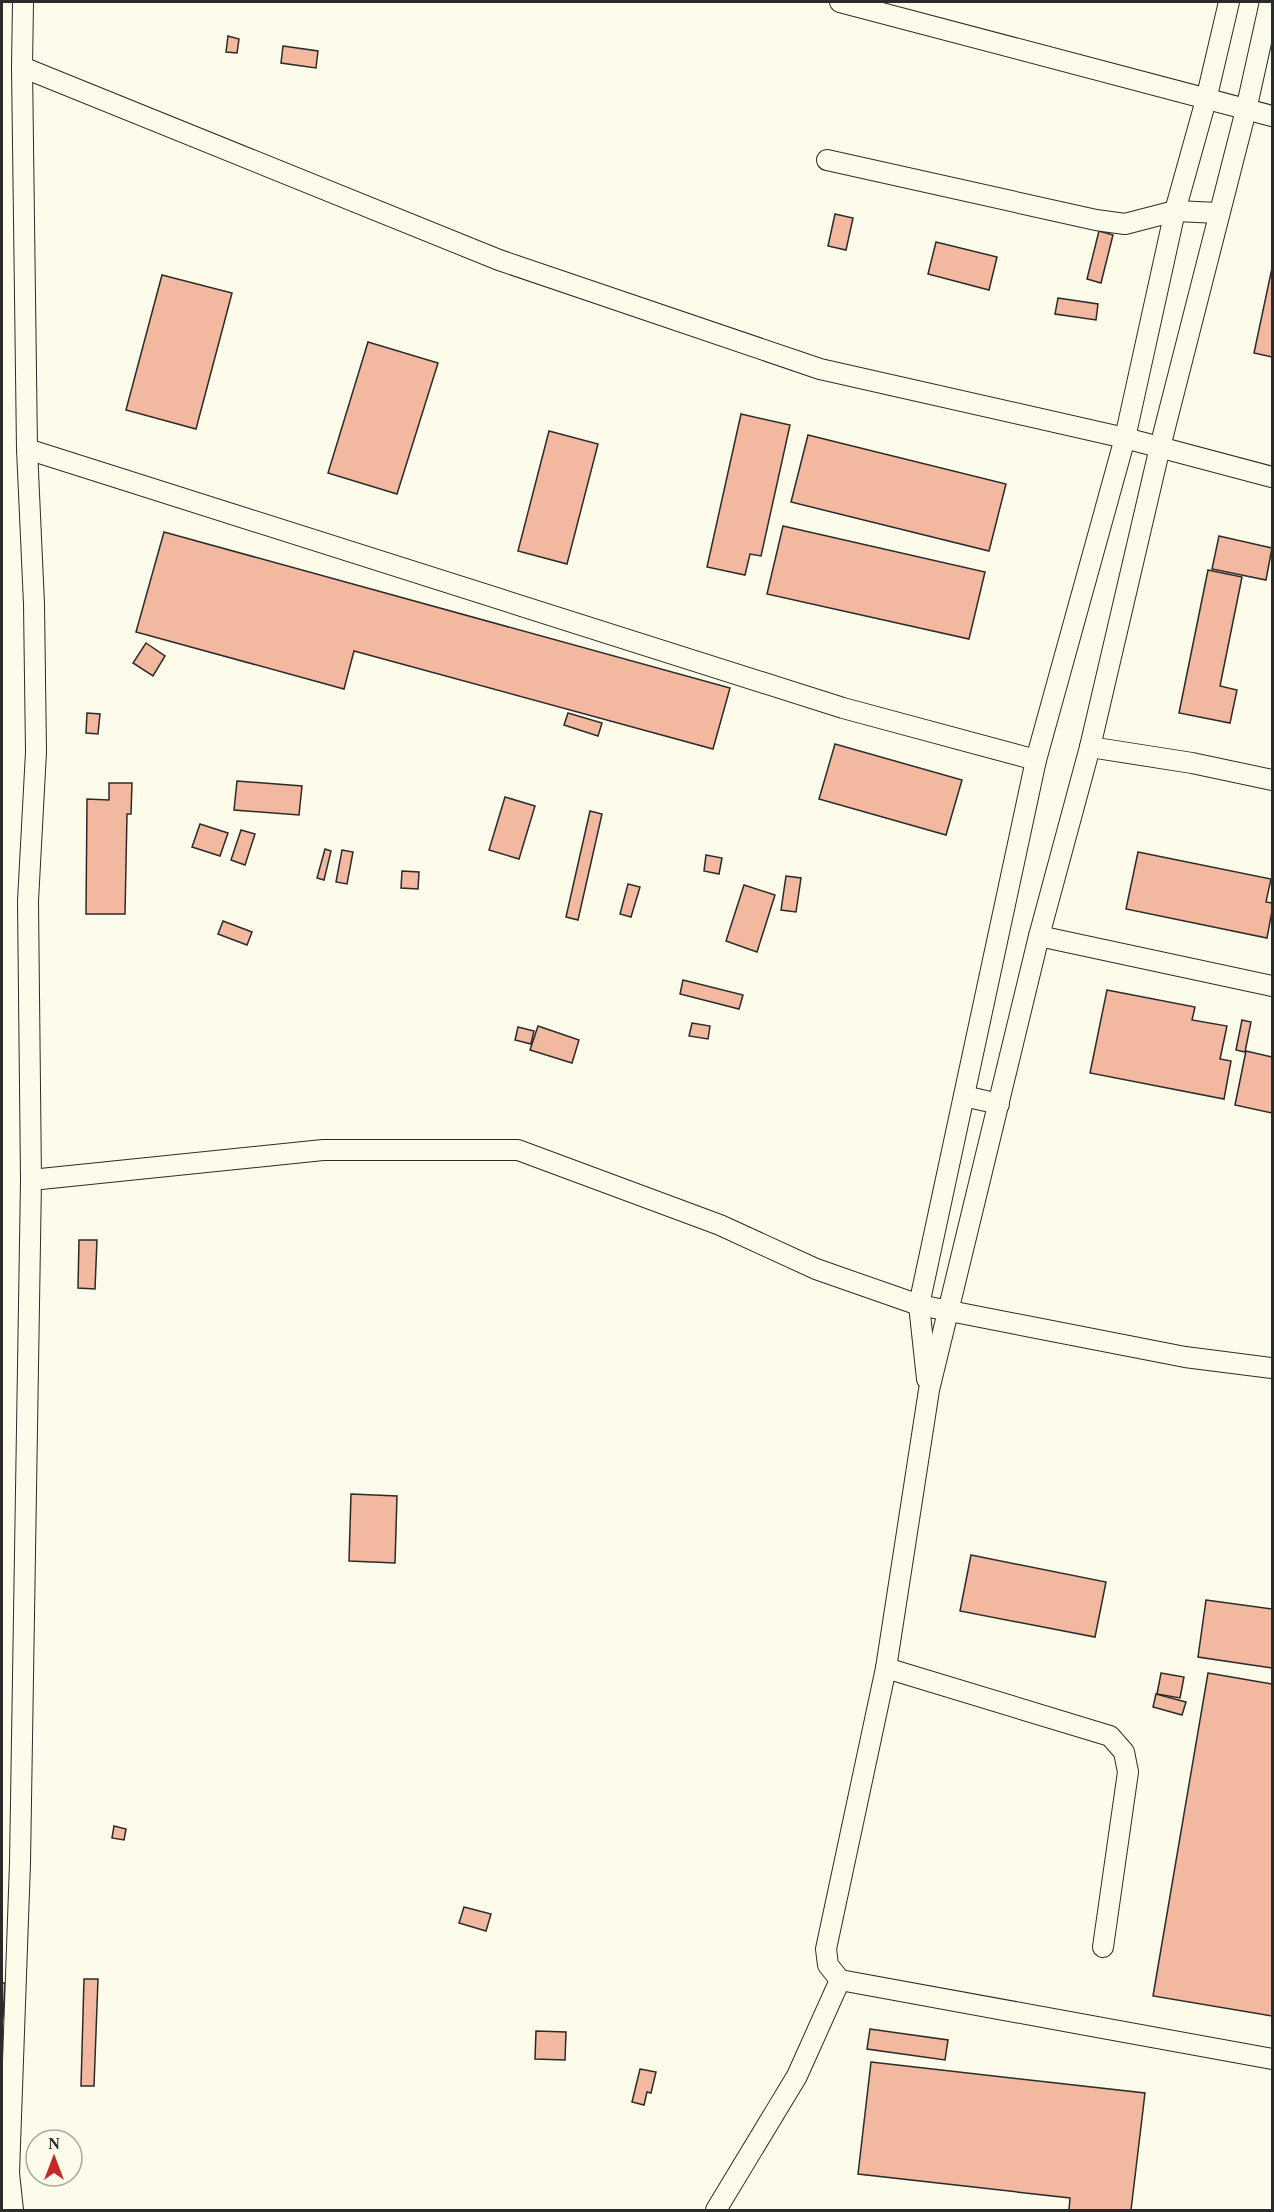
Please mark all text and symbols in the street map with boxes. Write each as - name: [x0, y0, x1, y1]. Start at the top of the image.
- north arrow: [24, 2128, 84, 2188]
- text: N: [48, 2135, 60, 2152]

